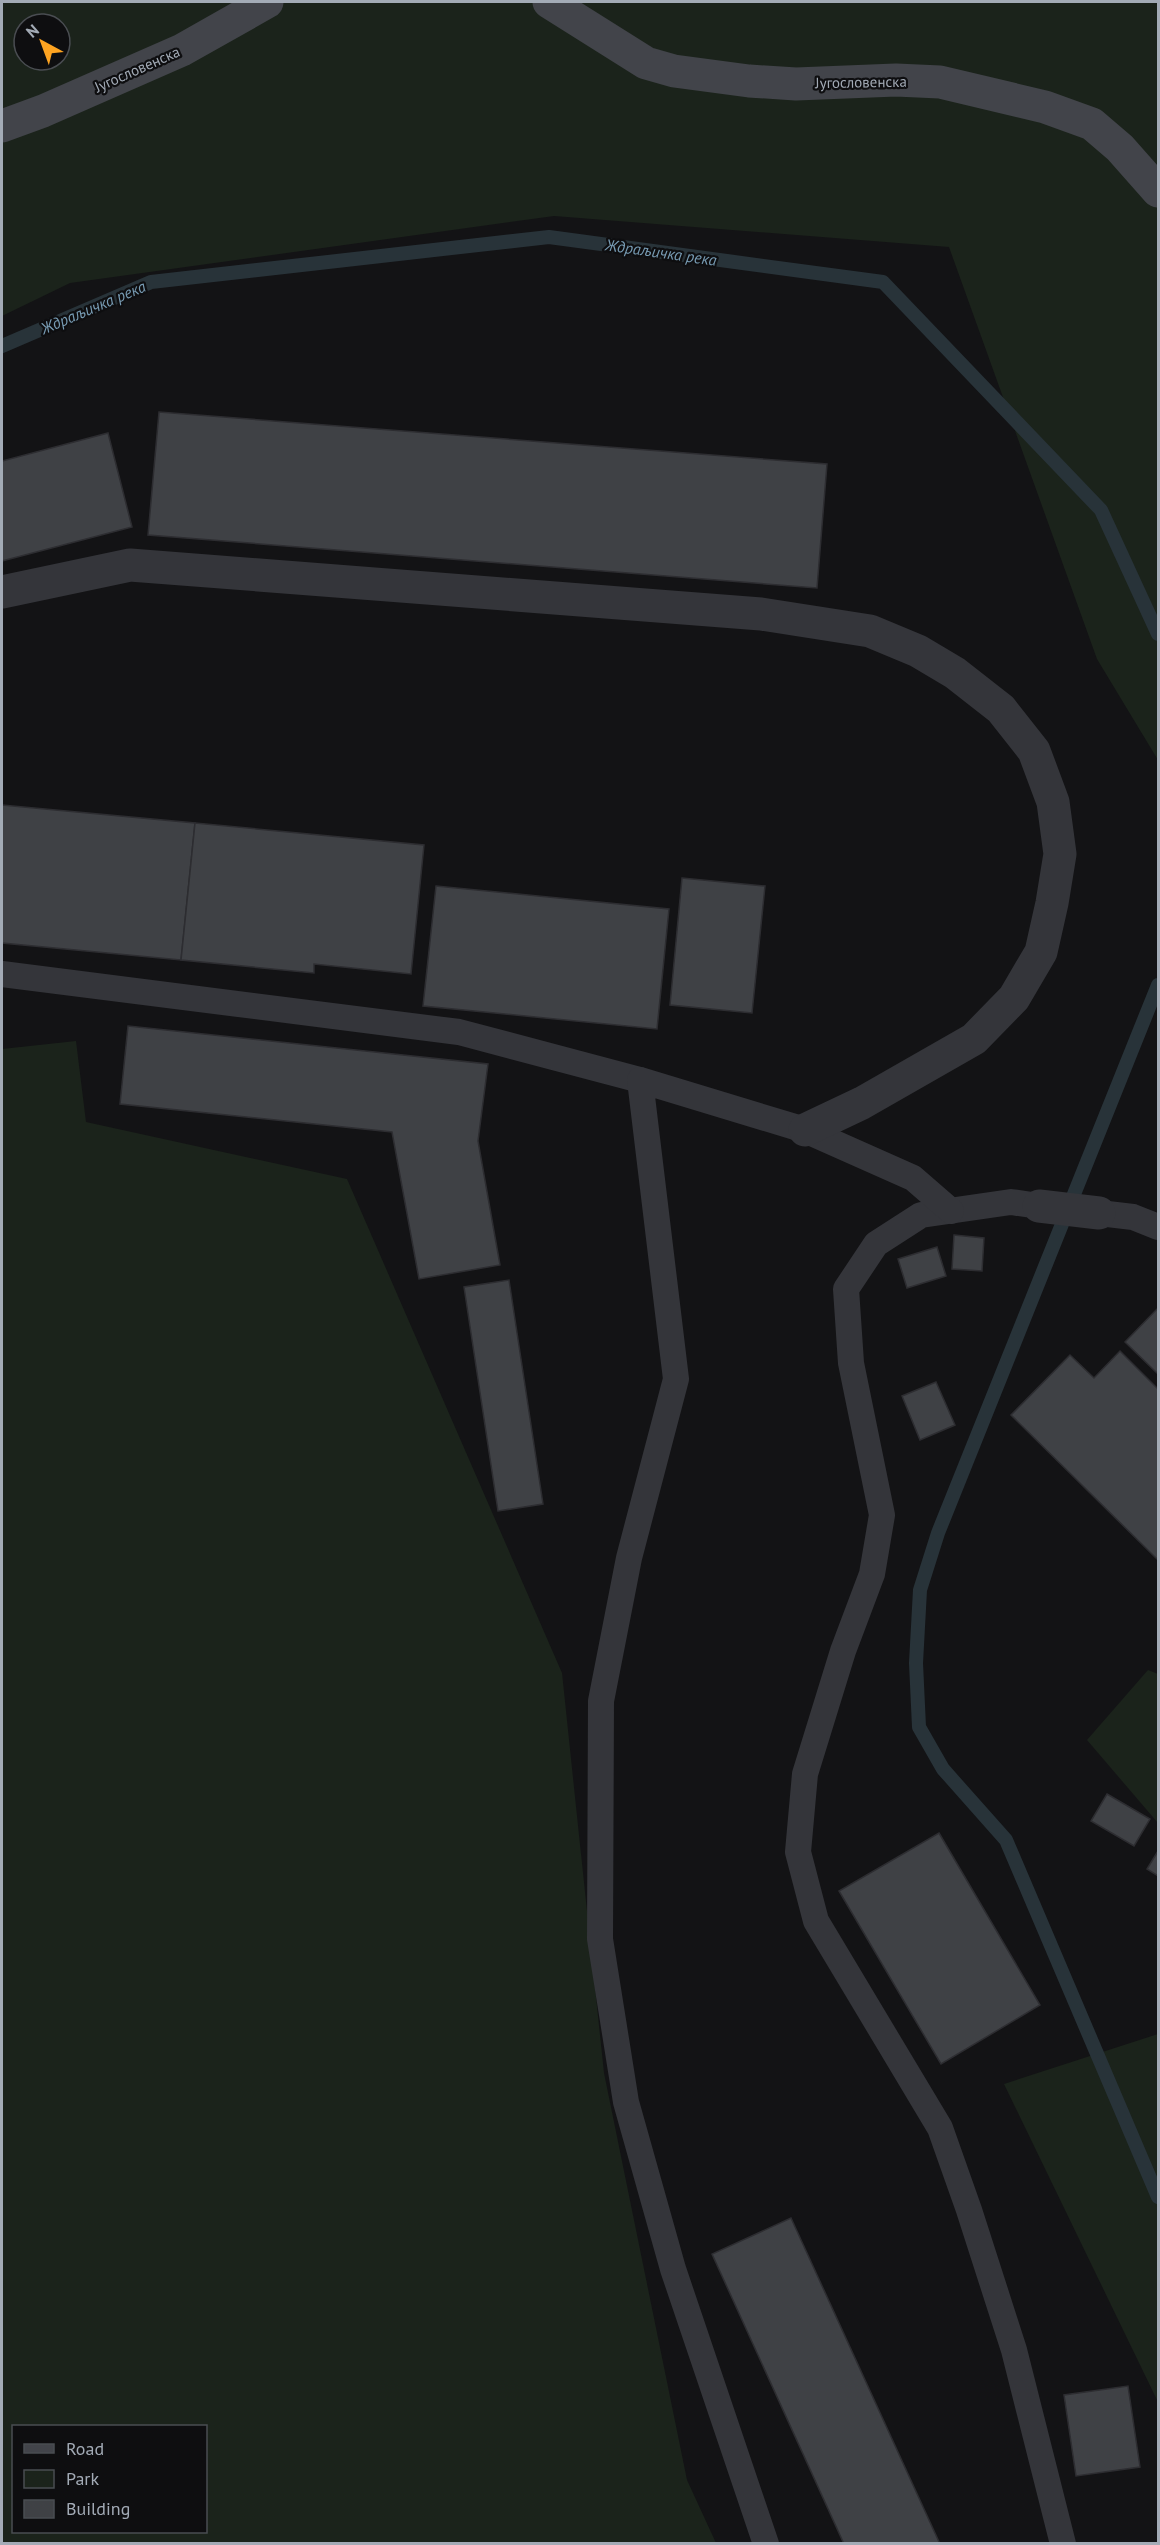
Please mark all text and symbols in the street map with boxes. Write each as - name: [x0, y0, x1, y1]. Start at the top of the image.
- north arrow: [12, 12, 72, 72]
- text: N: [22, 20, 43, 42]
- street label: Југословенска: [90, 42, 183, 97]
- street label: Југословенска: [814, 72, 907, 92]
- water label: Ждраљичка река: [603, 234, 718, 270]
- water label: Ждраљичка река: [37, 276, 149, 338]
- legend: [12, 2425, 207, 2533]
- text: Road: [66, 2437, 104, 2460]
- text: Park: [66, 2467, 99, 2490]
- text: Building: [66, 2497, 130, 2520]

